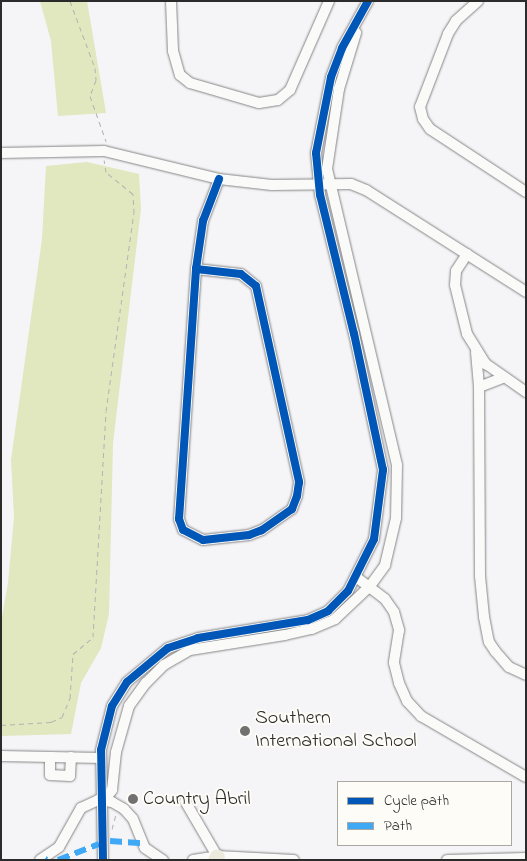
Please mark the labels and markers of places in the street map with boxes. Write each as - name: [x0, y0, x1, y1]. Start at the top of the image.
- place label: Southern International School: [255, 707, 417, 754]
- marker: Southern International School: [239, 725, 251, 737]
- place label: Country Abril: [143, 787, 251, 811]
- marker: Country Abril: [127, 793, 139, 805]

